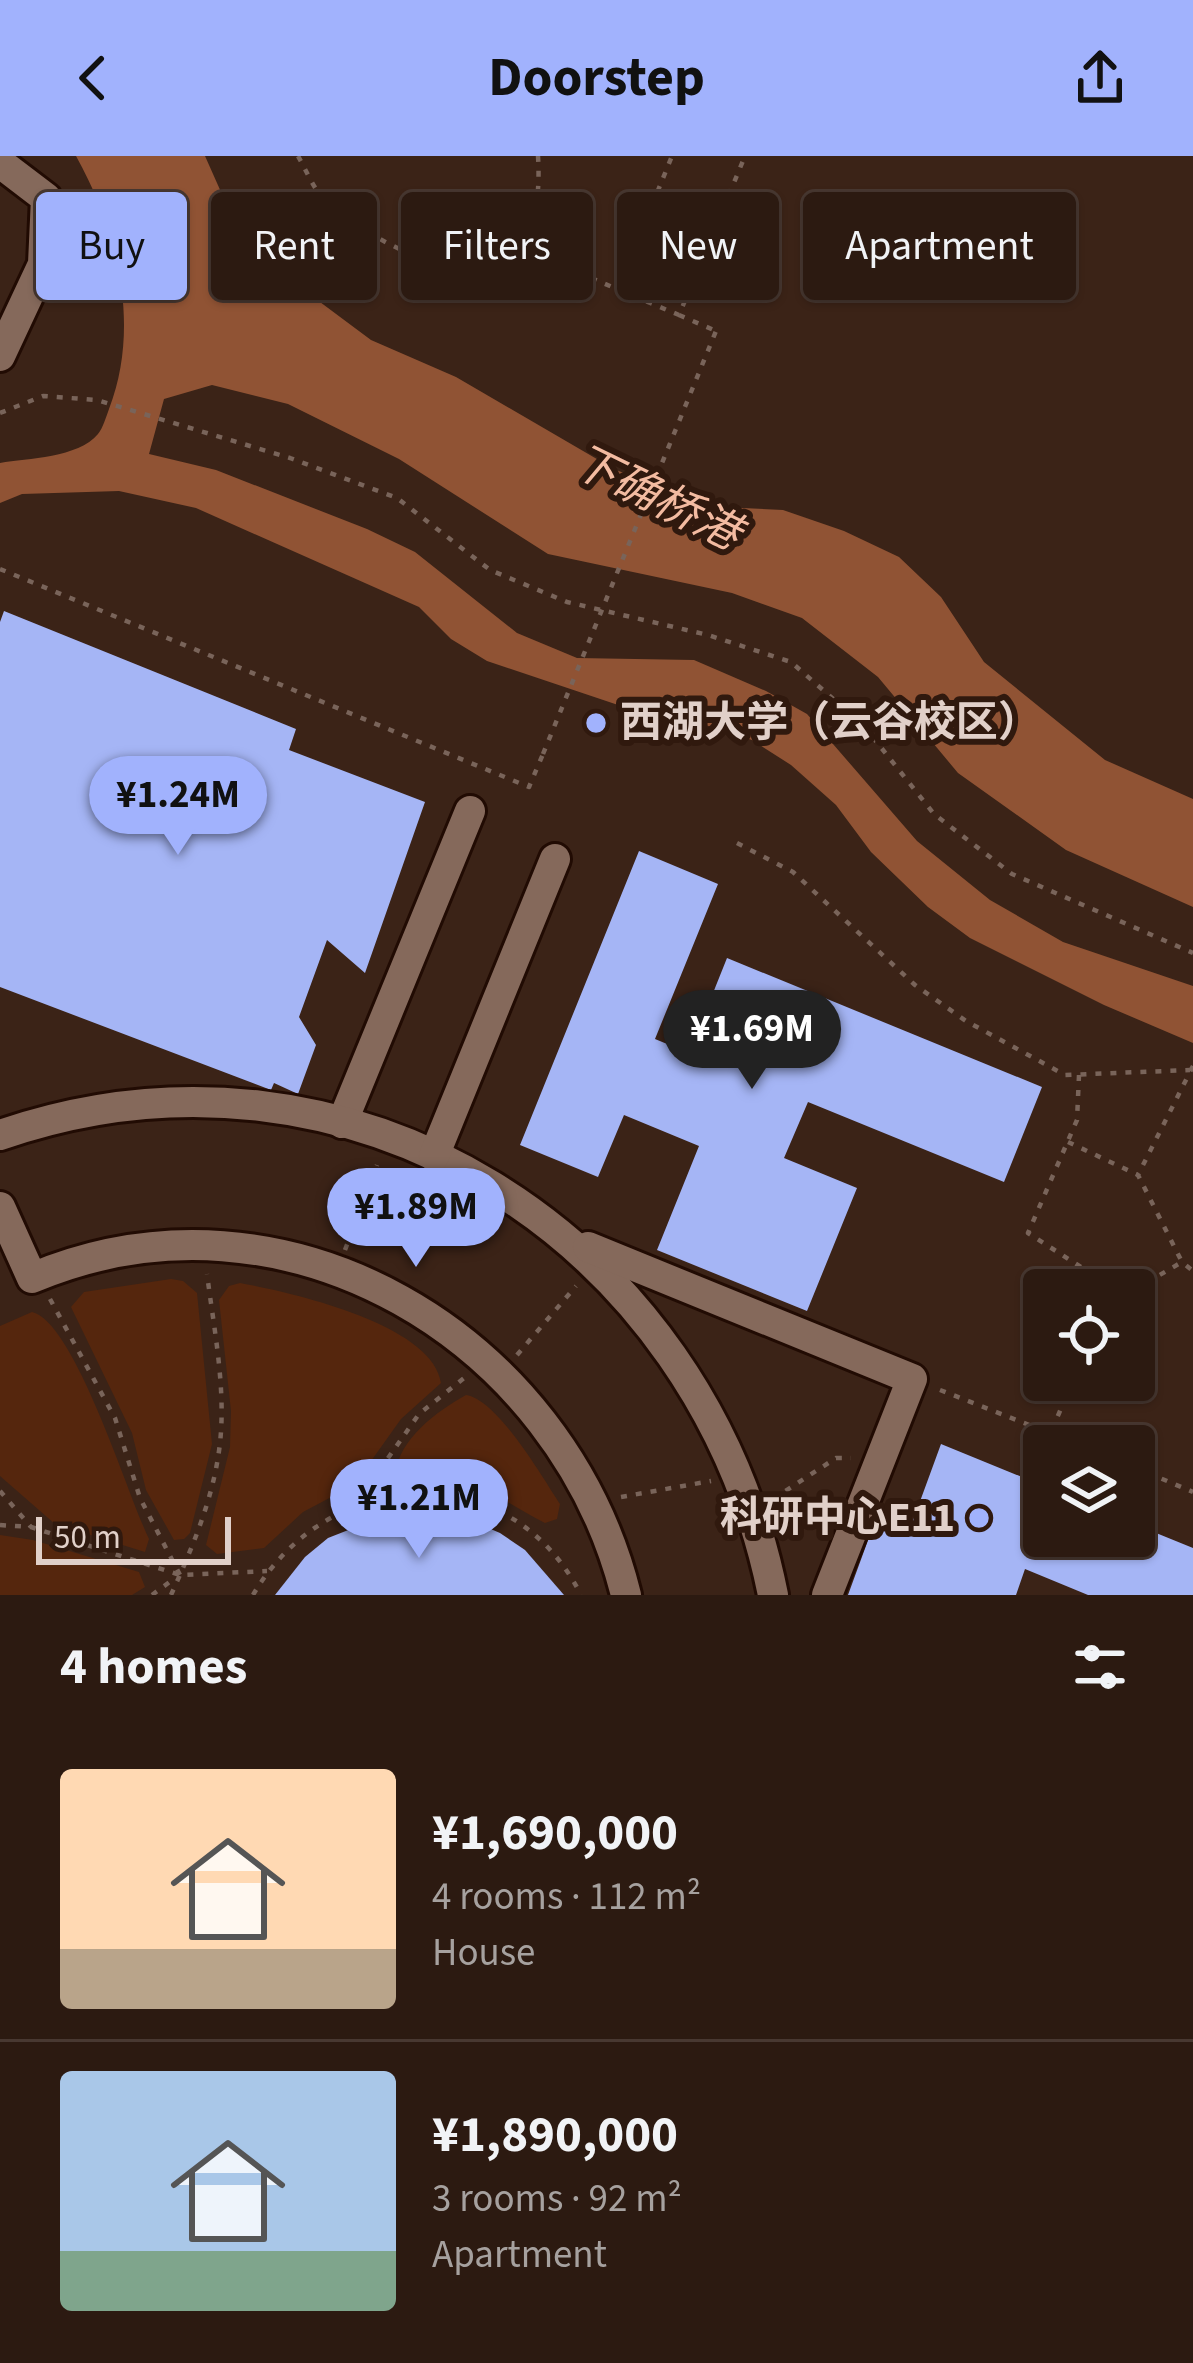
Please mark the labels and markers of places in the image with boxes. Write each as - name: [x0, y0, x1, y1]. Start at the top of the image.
- place label: 西湖大学（云谷校区）: [620, 693, 1040, 753]
- marker: 西湖大学（云谷校区）: [583, 710, 609, 736]
- pin: ¥1.24M: [80, 756, 276, 858]
- pin: ¥1.69M: [654, 990, 850, 1092]
- pin: ¥1.89M: [318, 1168, 514, 1270]
- pin: ¥1.21M: [321, 1459, 517, 1561]
- place label: 科研中心E11: [720, 1488, 955, 1548]
- marker: 科研中心E11: [966, 1505, 992, 1531]

